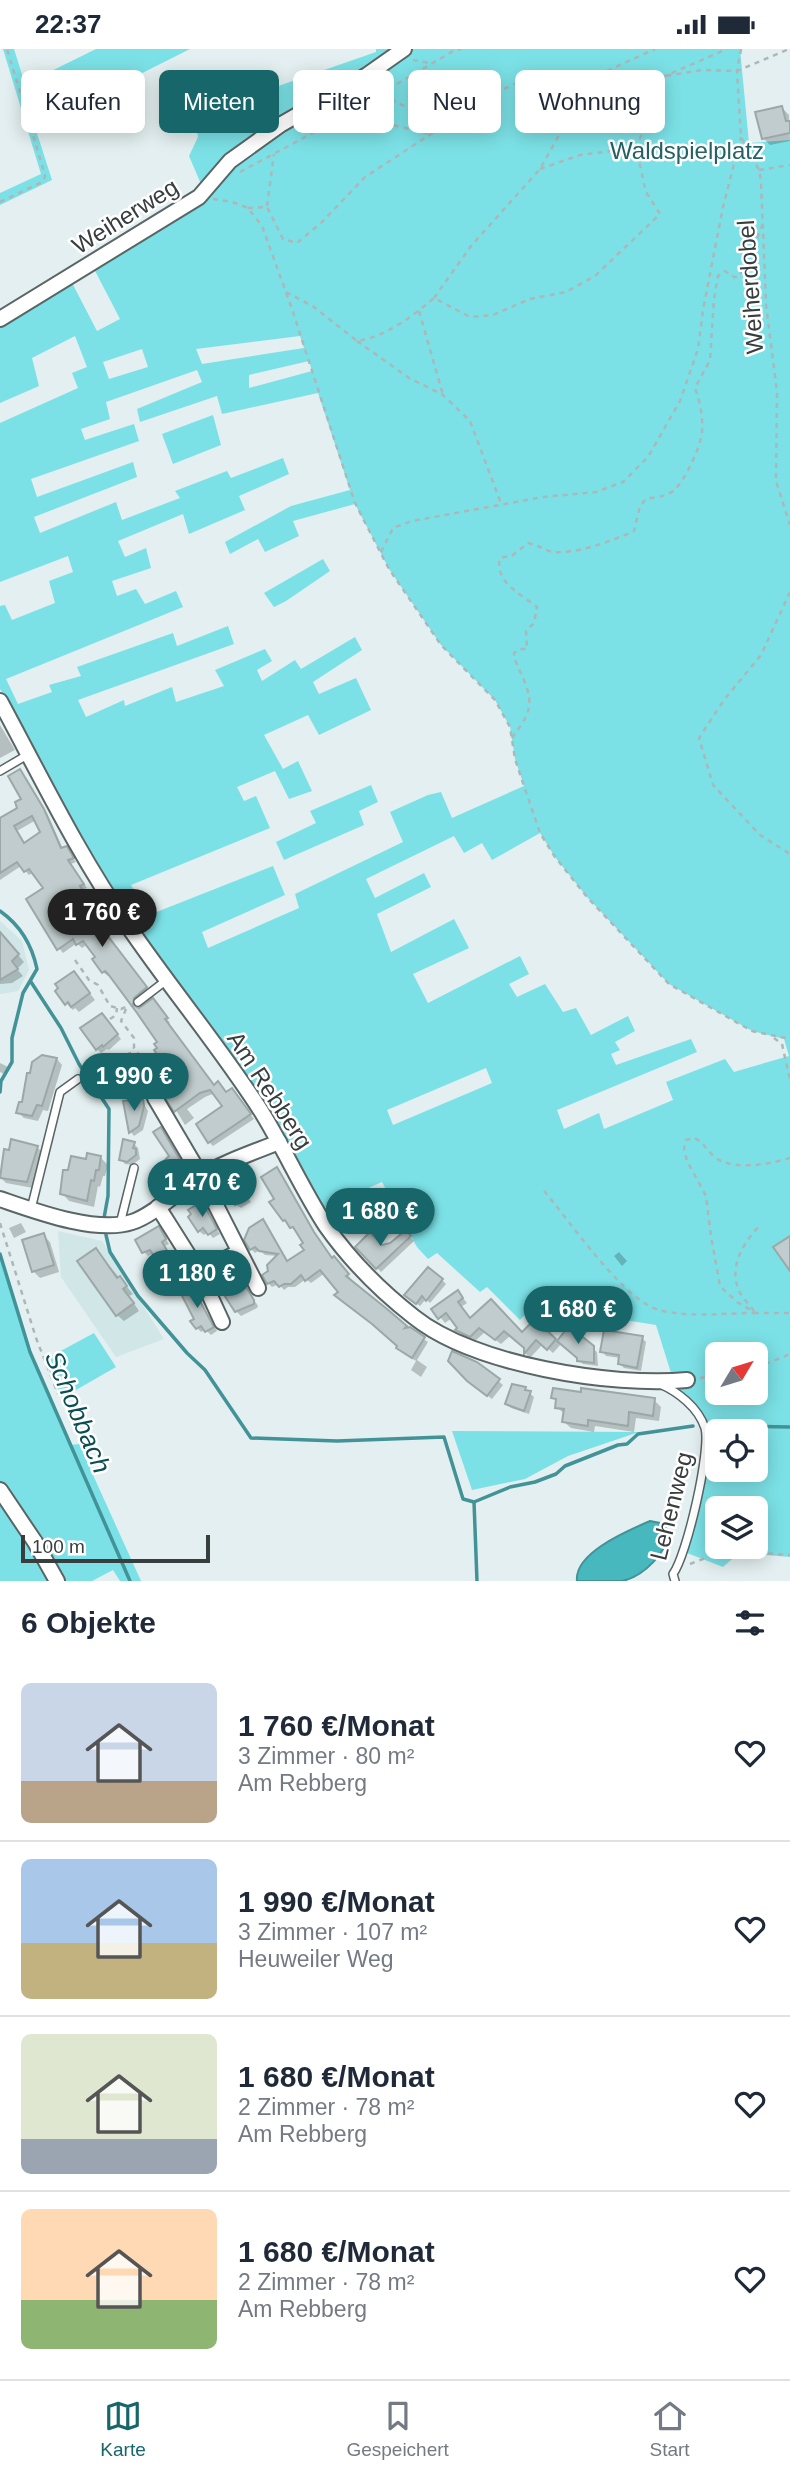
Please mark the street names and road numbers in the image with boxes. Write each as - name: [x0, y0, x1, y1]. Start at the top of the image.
- street label: Weiherweg: [67, 173, 183, 259]
- street label: Weiherdobel: [732, 219, 768, 355]
- street label: Am Rebberg: [222, 1026, 318, 1154]
- street label: Lehenweg: [645, 1449, 697, 1563]

